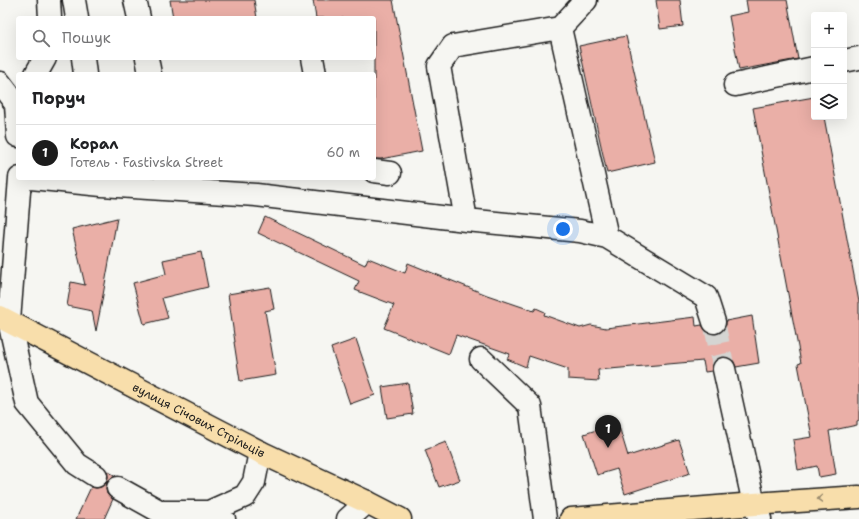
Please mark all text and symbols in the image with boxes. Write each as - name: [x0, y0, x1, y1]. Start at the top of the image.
- map controls: [811, 12, 847, 120]
- button: +: [811, 12, 847, 48]
- search box: [16, 16, 376, 60]
- icon: search: [30, 27, 52, 49]
- text: Пошук: [62, 28, 111, 48]
- button: −: [811, 48, 847, 84]
- button: layers: [811, 84, 847, 120]
- text: Поруч: [32, 87, 85, 109]
- text: Корал: [70, 134, 118, 154]
- text: 1: [42, 144, 48, 161]
- text: 60 m: [327, 144, 360, 161]
- text: Готель · Fastivska Street: [70, 154, 223, 171]
- your location: [553, 219, 573, 239]
- street label: вулиця Січових Стрільців: [130, 379, 268, 461]
- pin: 1: [595, 415, 621, 448]
- one-way arrow: [817, 495, 823, 504]

